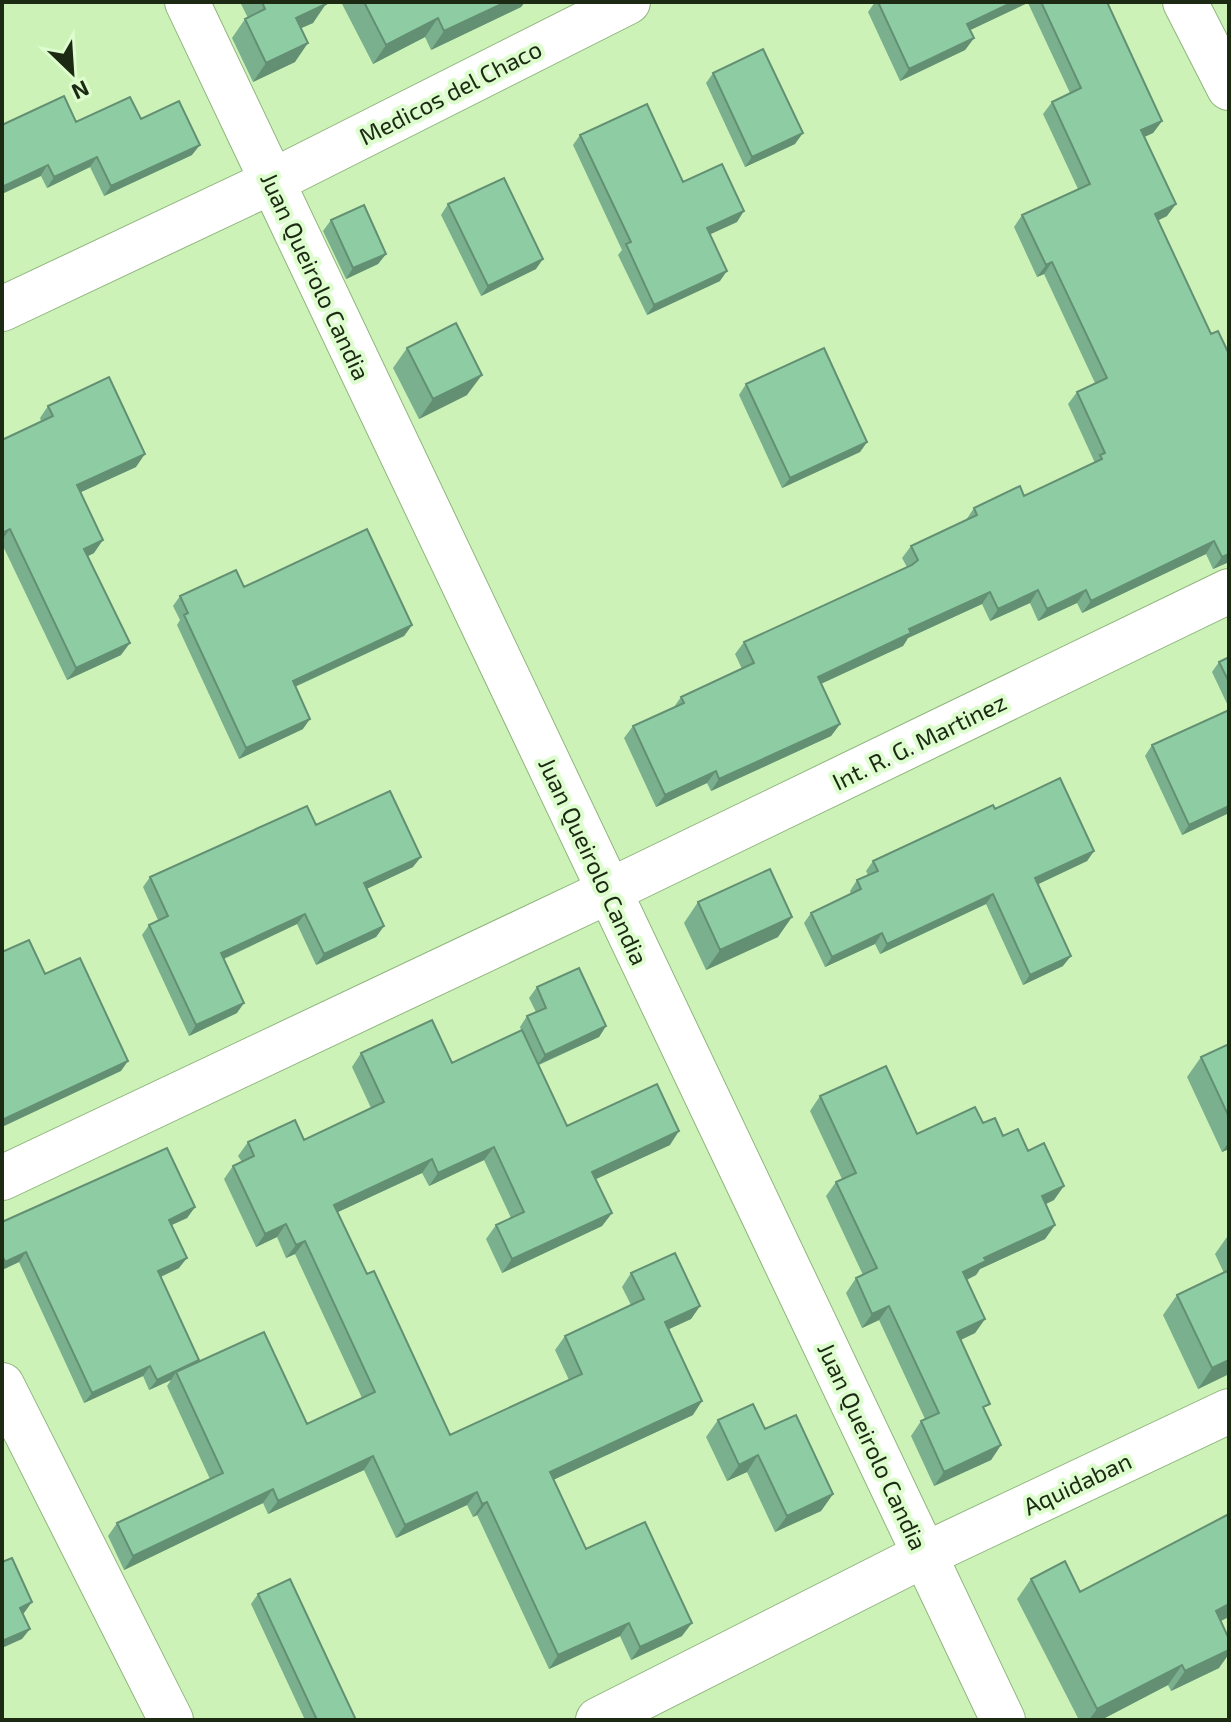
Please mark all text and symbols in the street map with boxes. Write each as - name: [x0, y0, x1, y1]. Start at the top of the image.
- north arrow: [32, 32, 112, 112]
- street label: Medicos del Chaco: [354, 33, 546, 151]
- text: N: [68, 76, 94, 106]
- street label: Juan Queirolo Candia: [255, 168, 377, 384]
- street label: Int. R. G. Martinez: [827, 686, 1011, 796]
- street label: Juan Queirolo Candia: [533, 753, 655, 969]
- street label: Juan Queirolo Candia: [812, 1338, 934, 1554]
- street label: Aquidaban: [1018, 1445, 1136, 1521]

